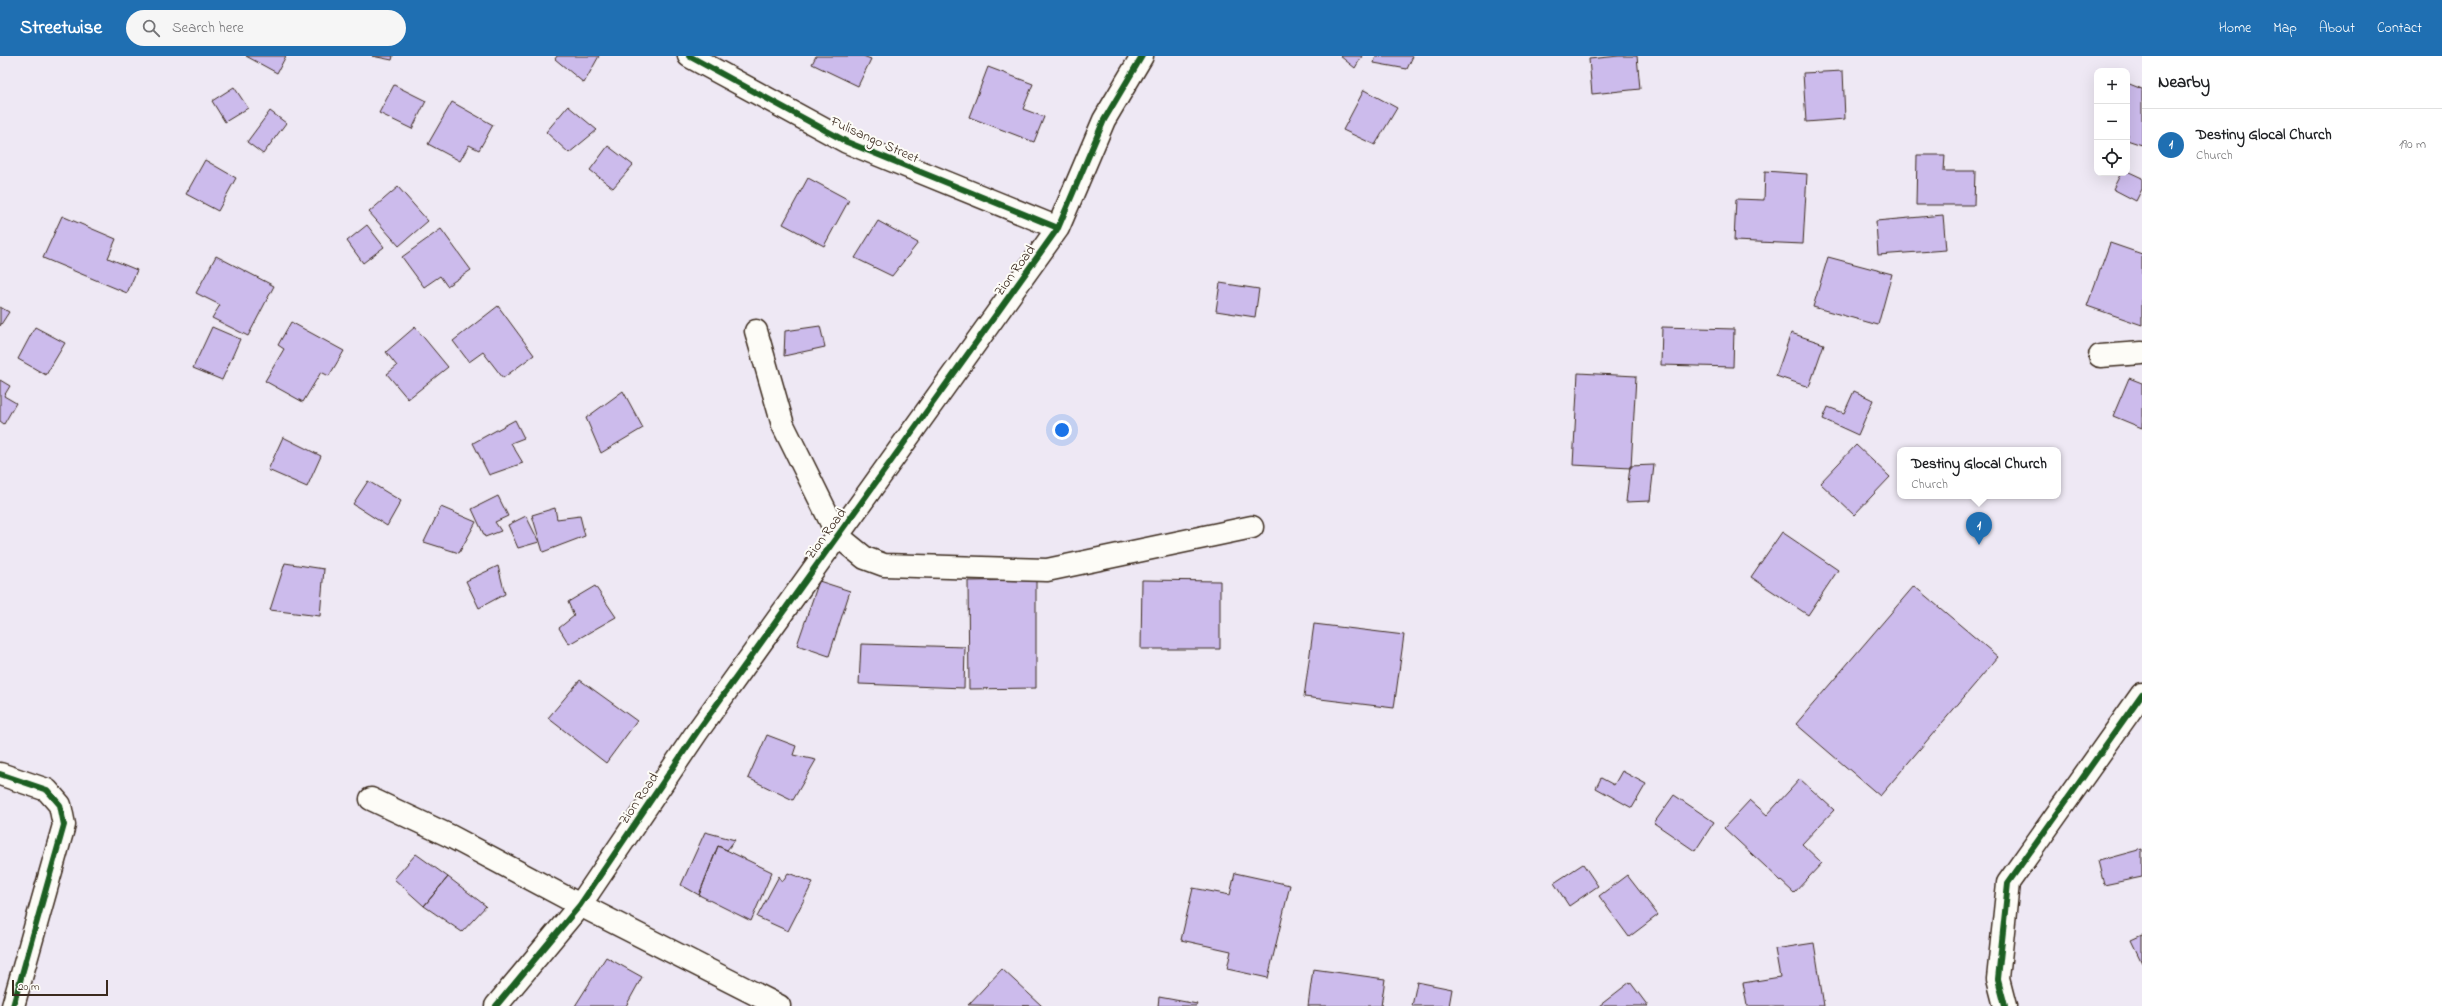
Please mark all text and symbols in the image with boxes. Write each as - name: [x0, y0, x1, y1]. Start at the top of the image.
- search box: [126, 10, 406, 46]
- text: Streetwise: [20, 15, 102, 42]
- icon: search: [140, 17, 162, 39]
- text: Search here: [172, 17, 244, 39]
- text: Home: [2219, 18, 2251, 39]
- text: Map: [2273, 18, 2297, 39]
- text: About: [2319, 18, 2355, 39]
- text: Contact: [2377, 18, 2422, 39]
- map controls: [2094, 68, 2130, 176]
- button: +: [2094, 68, 2130, 104]
- text: Nearby: [2158, 70, 2210, 95]
- button: −: [2094, 104, 2130, 140]
- street label: Fulisango Street: [825, 111, 922, 170]
- text: Destiny Glocal Church: [2196, 124, 2332, 146]
- text: 1: [2169, 135, 2173, 154]
- text: 190 m: [2399, 135, 2426, 154]
- button: locate: [2094, 140, 2130, 176]
- text: Church: [2196, 146, 2233, 165]
- street label: Zion Road: [989, 241, 1041, 301]
- your location: [1052, 420, 1072, 440]
- popup: [1897, 447, 2061, 499]
- text: Destiny Glocal Church: [1911, 453, 2047, 475]
- text: Church: [1911, 475, 1948, 494]
- street label: Zion Road: [800, 504, 852, 564]
- pin: 1: [1966, 512, 1992, 545]
- street label: Zion Road: [614, 769, 664, 829]
- scale bar: [12, 978, 108, 997]
- text: 20 m: [18, 979, 40, 995]

